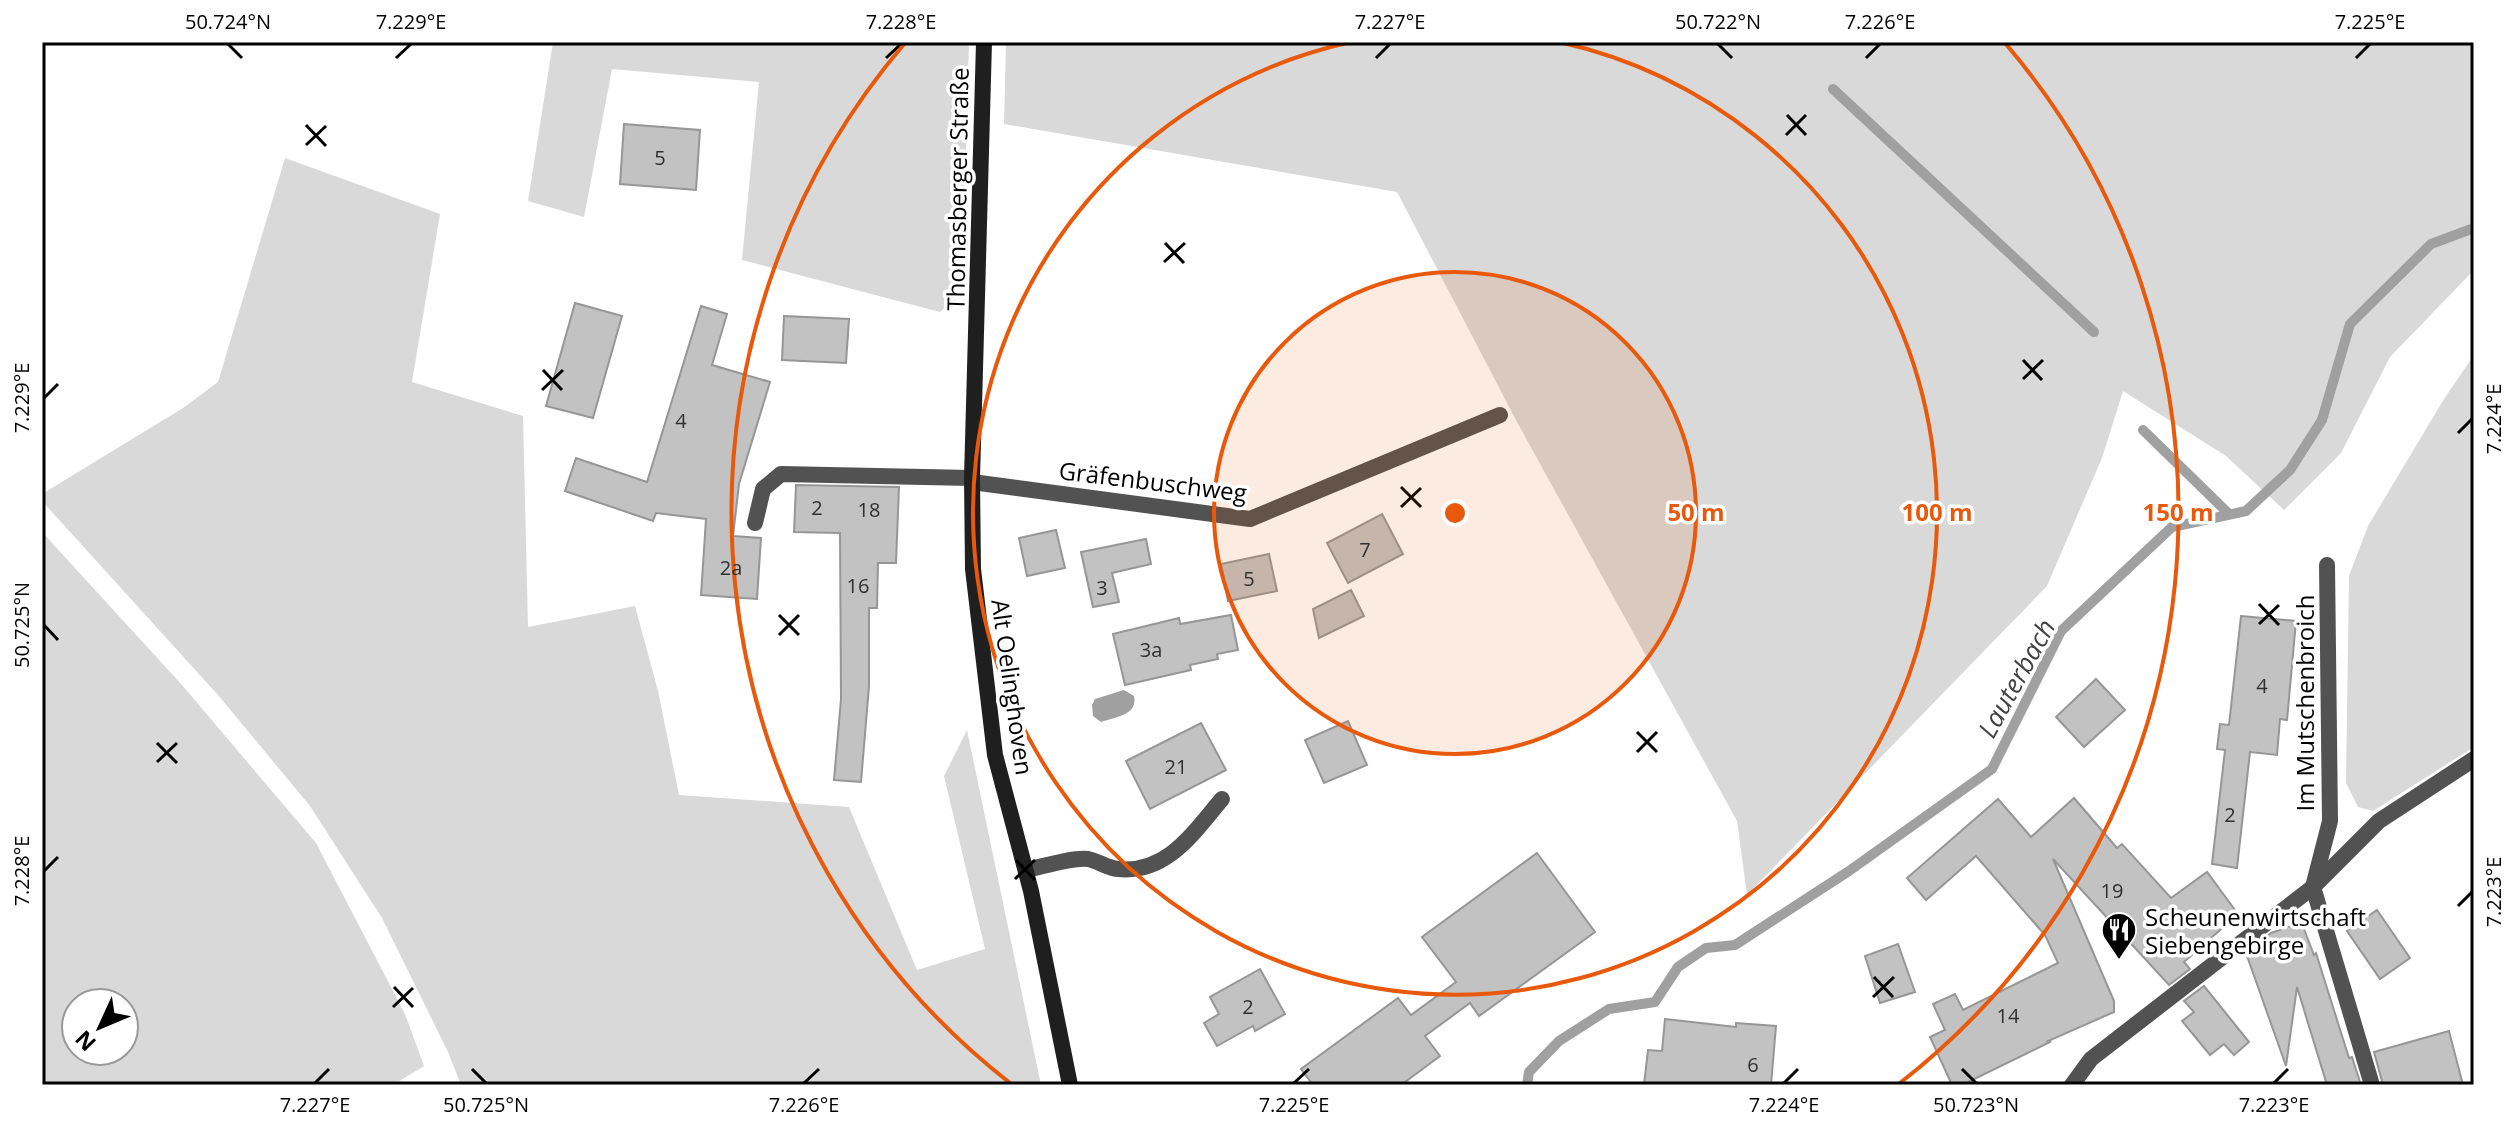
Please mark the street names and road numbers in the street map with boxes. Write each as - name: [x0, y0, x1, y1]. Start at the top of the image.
- street label: Thomasberger Straße: [938, 67, 976, 311]
- street label: Gräfenbuschweg: [1057, 453, 1249, 509]
- street label: Im Mutschenbroich: [2288, 594, 2321, 812]
- street label: Alt Oelinghoven: [984, 597, 1042, 777]

